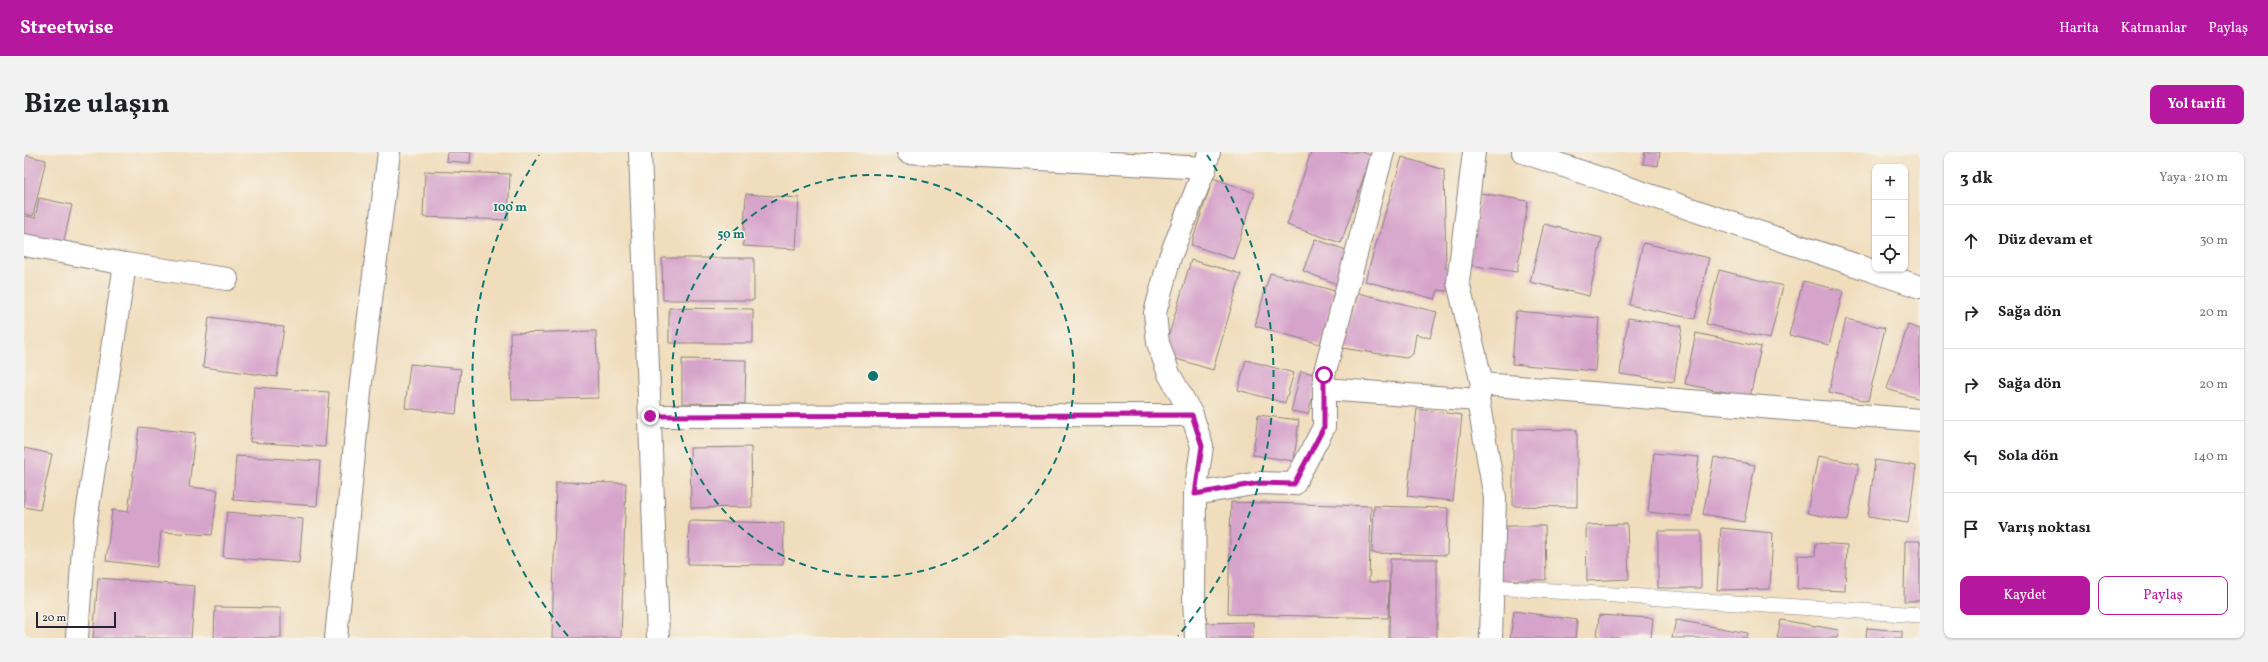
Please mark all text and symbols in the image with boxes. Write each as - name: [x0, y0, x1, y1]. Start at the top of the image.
- text: Streetwise: [20, 15, 113, 41]
- text: Harita: [2059, 19, 2099, 38]
- text: Katmanlar: [2121, 19, 2187, 38]
- text: Paylaş: [2209, 19, 2248, 38]
- text: Bize ulaşın: [24, 85, 170, 124]
- button: Yol tarifi: [2150, 85, 2244, 124]
- map controls: [1872, 164, 1908, 272]
- button: +: [1872, 164, 1908, 200]
- text: 3 dk: [1960, 167, 1993, 190]
- text: Yaya · 210 m: [2159, 169, 2228, 187]
- text: 100 m: [493, 200, 527, 216]
- button: −: [1872, 200, 1908, 236]
- text: 50 m: [717, 227, 745, 243]
- icon: ahead: [1960, 230, 1982, 252]
- text: Düz devam et: [1998, 230, 2093, 251]
- text: 30 m: [2200, 232, 2228, 250]
- button: locate: [1872, 236, 1908, 272]
- icon: right: [1960, 302, 1982, 324]
- text: Sağa dön: [1998, 302, 2062, 323]
- text: 20 m: [2199, 304, 2228, 322]
- route start: [1315, 366, 1333, 384]
- centre of rings: [866, 369, 880, 383]
- icon: right: [1960, 374, 1982, 396]
- text: Sağa dön: [1998, 374, 2062, 395]
- text: 20 m: [2199, 376, 2228, 394]
- route end: [641, 407, 659, 425]
- icon: left: [1960, 446, 1982, 468]
- text: Sola dön: [1998, 446, 2059, 467]
- text: 140 m: [2194, 448, 2228, 466]
- icon: arrive: [1960, 518, 1982, 540]
- text: Varış noktası: [1998, 518, 2091, 539]
- button: Kaydet: [1960, 576, 2090, 615]
- button: Paylaş: [2098, 576, 2228, 615]
- scale bar: [36, 610, 116, 629]
- text: 20 m: [42, 611, 66, 626]

